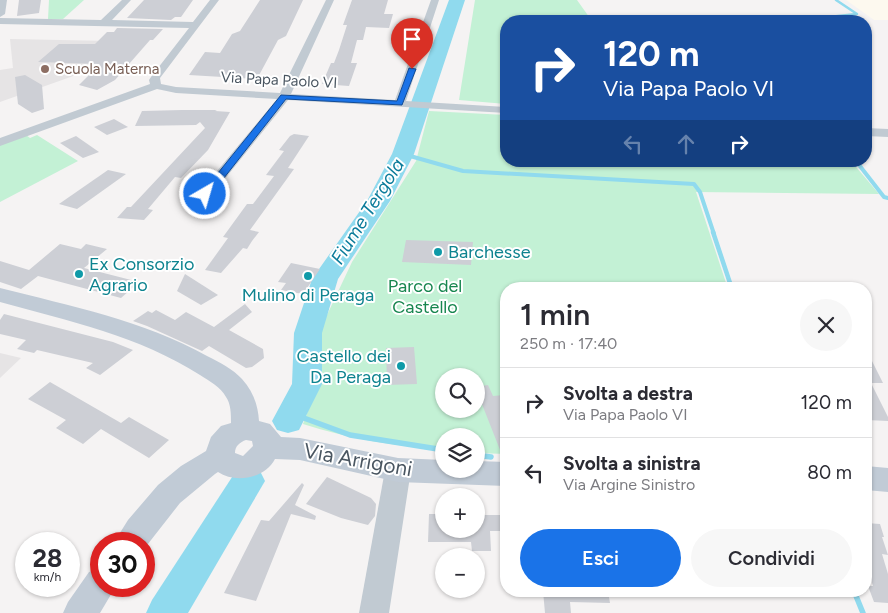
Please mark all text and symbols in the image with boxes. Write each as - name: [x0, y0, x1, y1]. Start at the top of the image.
- pin: [391, 18, 433, 69]
- icon: arrive: [398, 25, 426, 53]
- text: 120 m: [603, 33, 700, 75]
- icon: right: [520, 35, 585, 100]
- place label: Scuola Materna: [55, 60, 159, 78]
- marker: Scuola Materna: [39, 63, 51, 75]
- street label: Via Papa Paolo VI: [220, 68, 338, 92]
- text: Via Papa Paolo VI: [603, 75, 774, 102]
- icon: left: [619, 130, 647, 158]
- icon: ahead: [672, 130, 700, 158]
- icon: right: [725, 130, 753, 158]
- water label: Fiume Tergola: [326, 154, 409, 268]
- position arrow: [178, 167, 230, 219]
- place label: Barchesse: [448, 241, 531, 263]
- marker: Barchesse: [432, 246, 444, 258]
- place label: Ex Consorzio Agrario: [89, 253, 194, 296]
- marker: Ex Consorzio Agrario: [73, 268, 85, 280]
- marker: Mulino di Peraga: [302, 270, 314, 282]
- park label: Parco del Castello: [388, 275, 462, 318]
- place label: Mulino di Peraga: [242, 284, 374, 306]
- text: 1 min: [520, 296, 590, 333]
- button: close: [800, 299, 852, 351]
- text: 250 m · 17:40: [520, 334, 617, 353]
- place label: Castello dei Da Peraga: [297, 345, 391, 388]
- marker: Castello dei Da Peraga: [395, 360, 407, 372]
- map controls: [435, 368, 485, 598]
- button: search: [435, 368, 485, 418]
- text: Svolta a destra: [563, 382, 693, 405]
- icon: right: [520, 389, 548, 417]
- text: 120 m: [800, 391, 852, 414]
- text: Via Papa Paolo VI: [563, 405, 687, 424]
- button: layers: [435, 428, 485, 478]
- street label: Via Arrigoni: [302, 438, 414, 481]
- text: Svolta a sinistra: [563, 452, 701, 475]
- icon: left: [520, 459, 548, 487]
- text: 80 m: [807, 461, 852, 484]
- text: Via Argine Sinistro: [563, 475, 695, 494]
- button: +: [435, 488, 485, 538]
- button: Esci: [520, 529, 681, 587]
- button: Condividi: [691, 529, 852, 587]
- speed limit sign: 30: [90, 532, 155, 597]
- text: 28: [33, 543, 62, 573]
- button: −: [435, 548, 485, 598]
- text: km/h: [34, 570, 61, 584]

